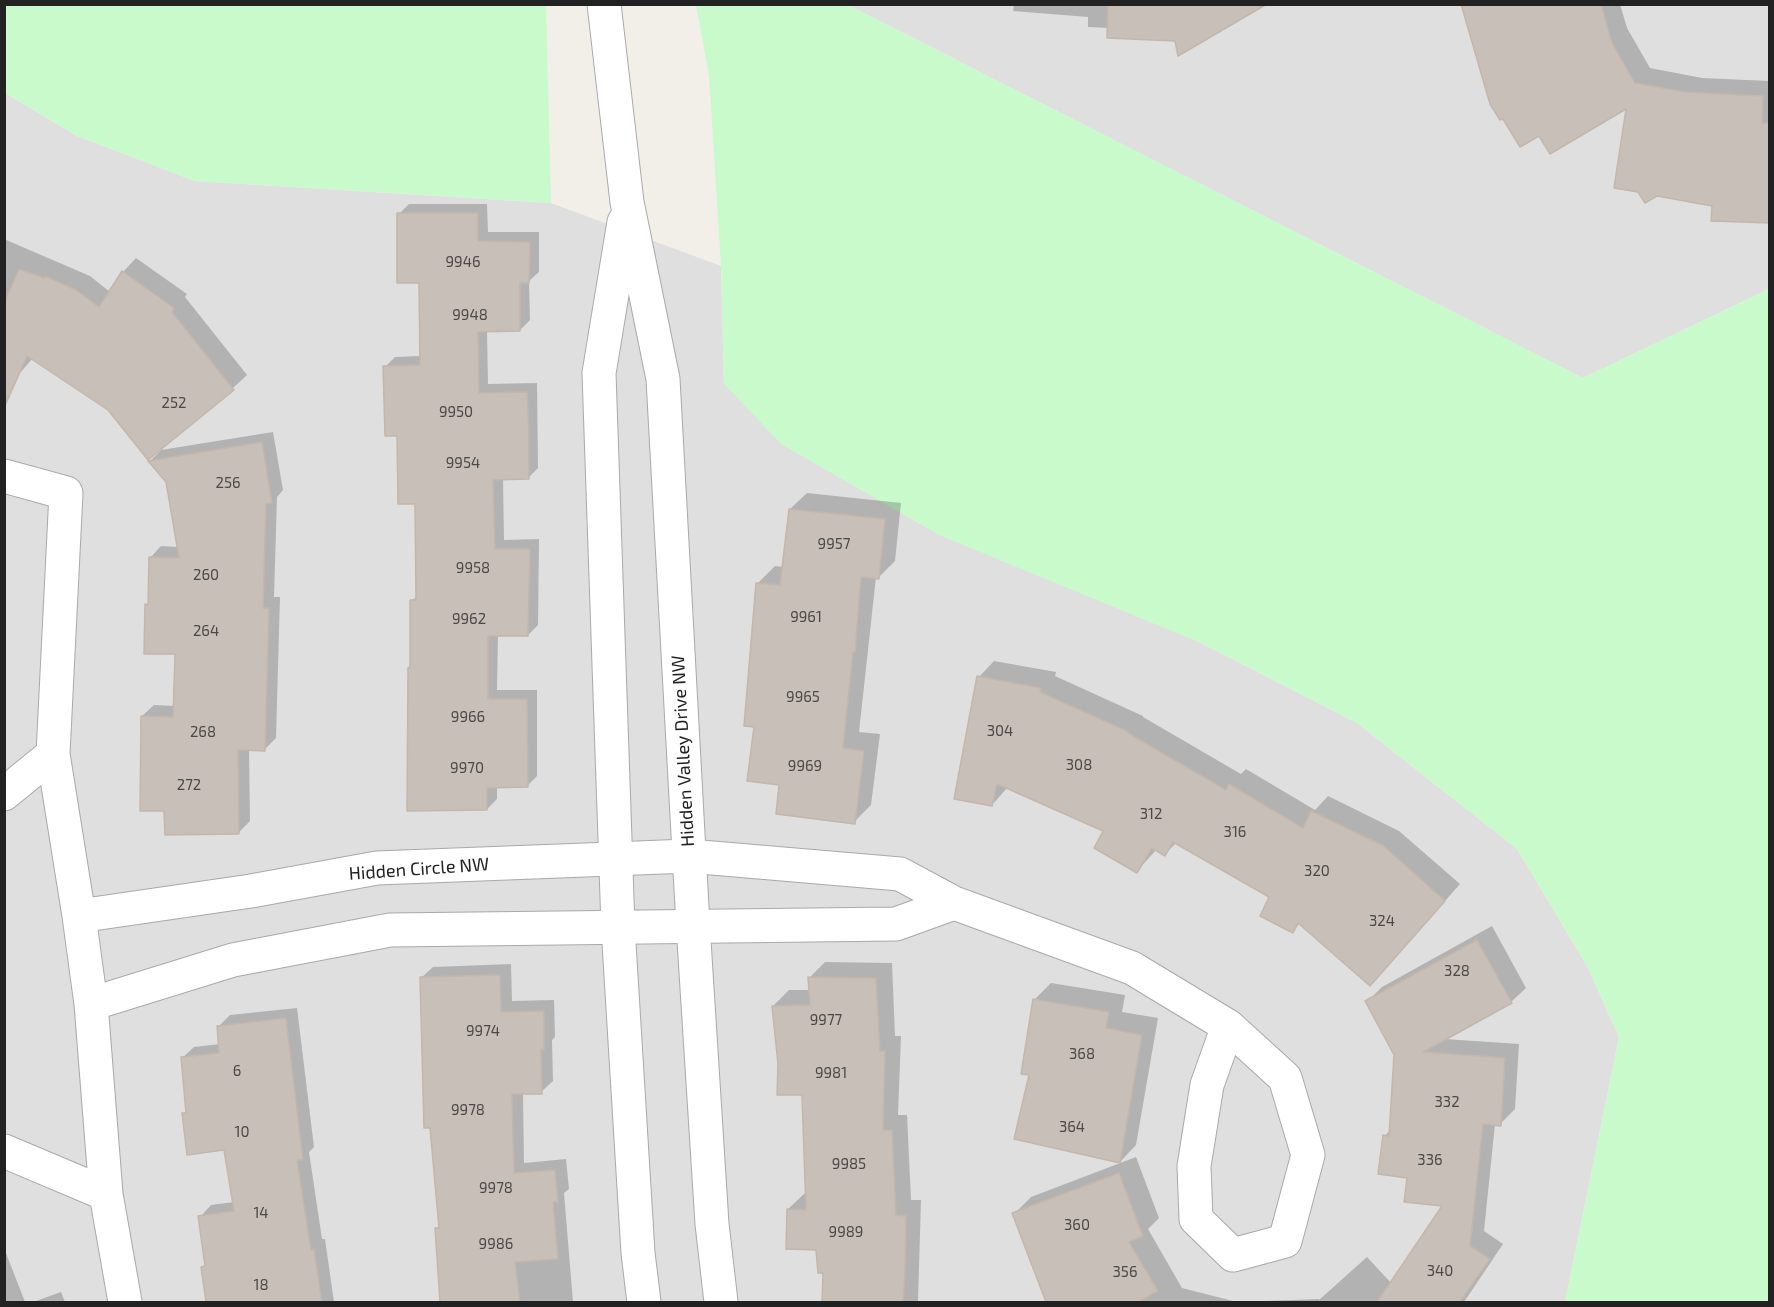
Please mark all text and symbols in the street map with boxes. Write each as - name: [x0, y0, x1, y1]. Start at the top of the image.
- house number: 9946: [446, 253, 480, 271]
- house number: 9948: [452, 306, 488, 324]
- house number: 252: [162, 394, 186, 412]
- house number: 9950: [439, 403, 473, 421]
- house number: 9954: [446, 454, 480, 472]
- house number: 256: [215, 474, 241, 492]
- house number: 9957: [818, 535, 850, 553]
- house number: 9958: [456, 559, 490, 577]
- house number: 260: [193, 566, 219, 584]
- house number: 9961: [790, 608, 822, 626]
- house number: 9962: [452, 610, 486, 628]
- house number: 264: [193, 622, 219, 640]
- street label: Hidden Valley Drive NW: [667, 655, 699, 847]
- house number: 9965: [786, 688, 820, 706]
- house number: 9966: [451, 708, 485, 726]
- house number: 304: [987, 722, 1013, 740]
- house number: 268: [190, 723, 216, 741]
- house number: 308: [1066, 756, 1092, 774]
- house number: 9969: [788, 757, 822, 775]
- house number: 9970: [450, 759, 484, 777]
- house number: 272: [177, 776, 201, 794]
- house number: 312: [1140, 805, 1162, 823]
- house number: 316: [1224, 823, 1246, 841]
- street label: Hidden Circle NW: [348, 853, 490, 885]
- house number: 320: [1304, 862, 1330, 880]
- house number: 324: [1369, 912, 1395, 930]
- house number: 328: [1444, 962, 1470, 980]
- house number: 9977: [810, 1011, 842, 1029]
- house number: 9974: [466, 1022, 500, 1040]
- house number: 368: [1069, 1045, 1095, 1063]
- house number: 6: [233, 1062, 241, 1080]
- house number: 9981: [815, 1064, 847, 1082]
- house number: 332: [1434, 1093, 1460, 1111]
- house number: 9978: [451, 1101, 485, 1119]
- house number: 364: [1059, 1118, 1085, 1136]
- house number: 10: [234, 1123, 250, 1141]
- house number: 336: [1417, 1151, 1443, 1169]
- house number: 9985: [832, 1155, 866, 1173]
- house number: 9978: [479, 1179, 513, 1197]
- house number: 14: [253, 1204, 269, 1222]
- house number: 360: [1064, 1216, 1090, 1234]
- house number: 9989: [829, 1223, 863, 1241]
- house number: 9986: [479, 1235, 513, 1253]
- house number: 340: [1427, 1262, 1453, 1280]
- house number: 356: [1113, 1263, 1137, 1281]
- house number: 18: [253, 1276, 269, 1294]

